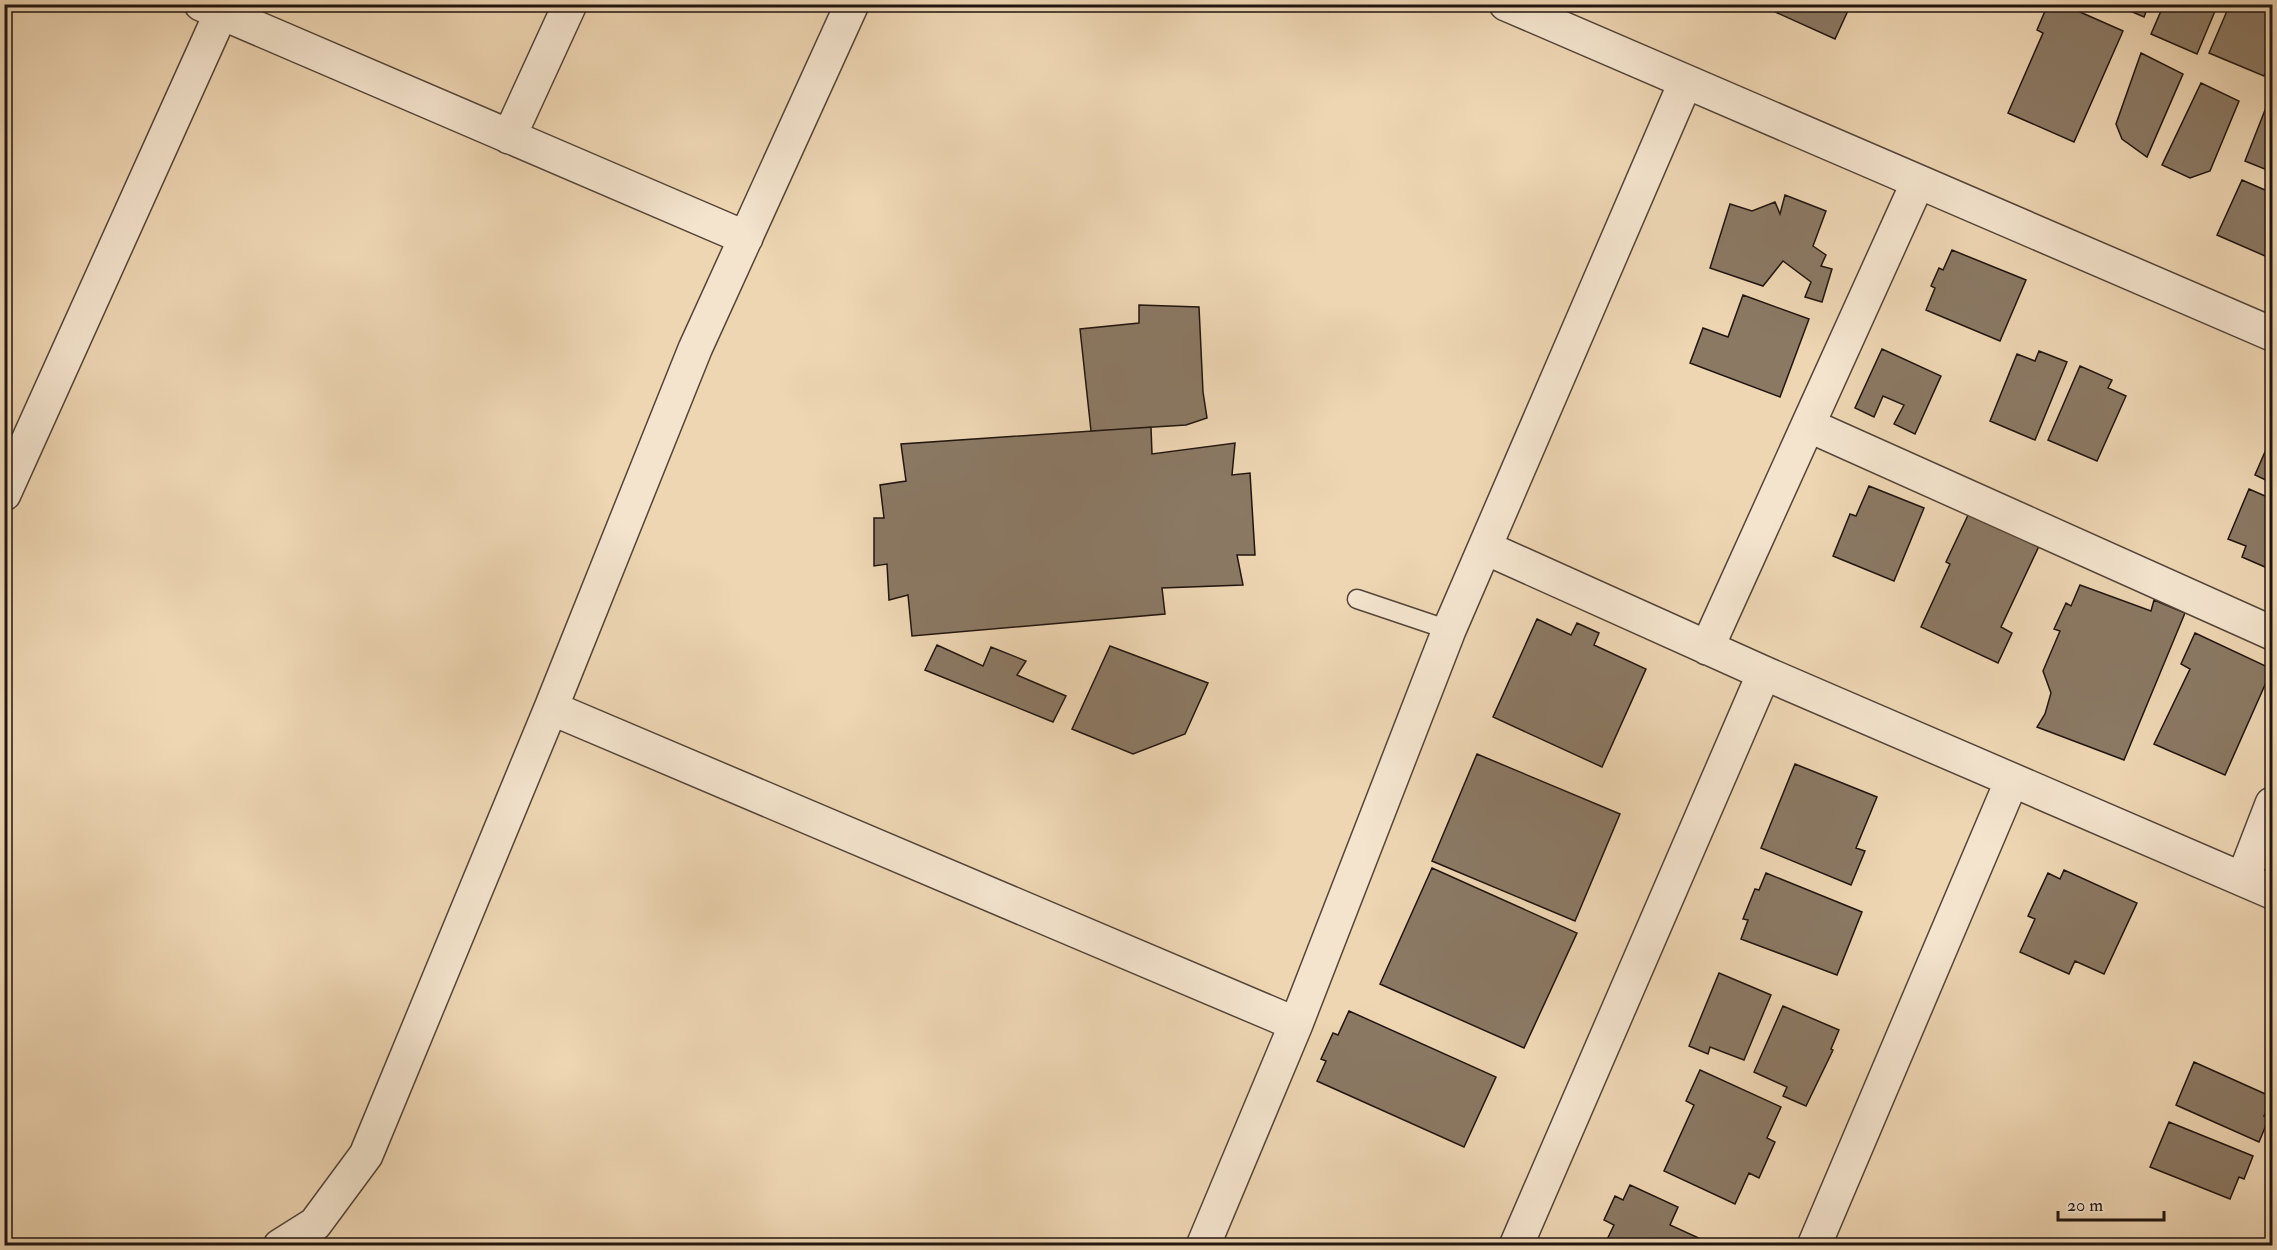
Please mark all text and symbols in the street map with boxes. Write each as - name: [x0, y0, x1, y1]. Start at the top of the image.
- scale bar: [2058, 1184, 2164, 1222]
- text: 20 m: [2067, 1194, 2103, 1217]

